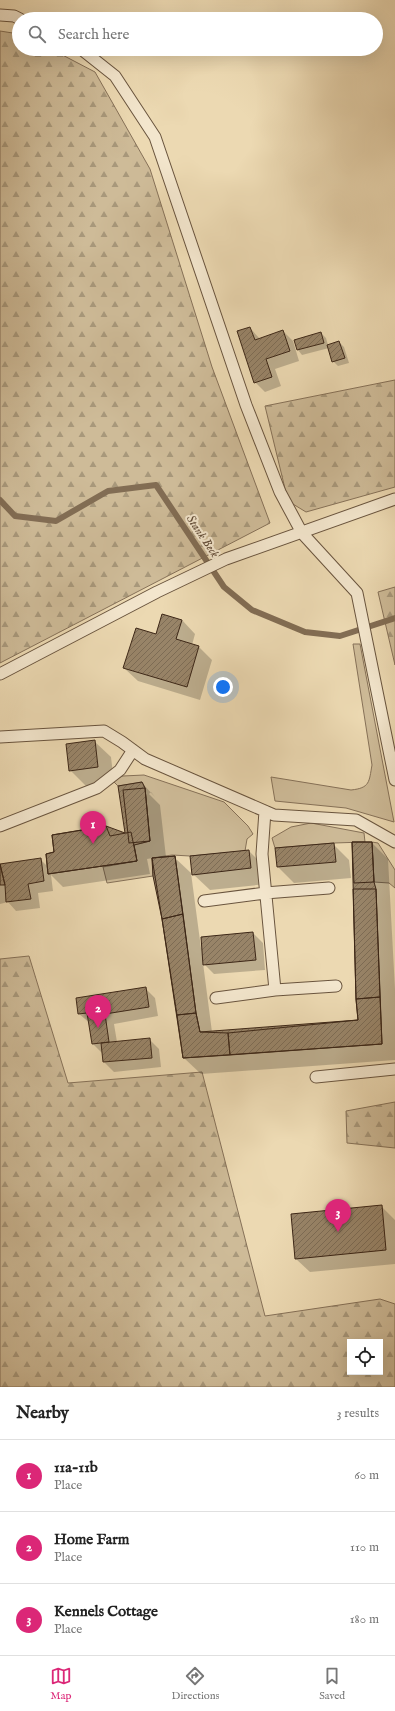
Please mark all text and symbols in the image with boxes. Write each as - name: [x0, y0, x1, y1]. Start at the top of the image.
- search box: [12, 12, 383, 56]
- icon: search: [26, 23, 48, 45]
- text: Search here: [58, 25, 129, 44]
- water label: Stank Beck: [183, 512, 222, 561]
- your location: [213, 677, 233, 697]
- pin: 1: [80, 811, 106, 844]
- pin: 2: [85, 995, 111, 1028]
- pin: 3: [325, 1199, 351, 1232]
- map controls: [347, 1339, 383, 1375]
- button: locate: [347, 1339, 383, 1375]
- text: Nearby: [16, 1403, 69, 1424]
- text: 3 results: [337, 1405, 379, 1422]
- text: 11a-11b: [54, 1458, 98, 1477]
- text: 1: [27, 1467, 31, 1484]
- text: 60 m: [354, 1467, 379, 1484]
- text: Place: [54, 1477, 82, 1494]
- text: Home Farm: [54, 1530, 129, 1549]
- text: 2: [26, 1539, 32, 1556]
- text: 110 m: [350, 1539, 379, 1556]
- text: Place: [54, 1549, 82, 1566]
- text: Kennels Cottage: [54, 1602, 158, 1621]
- text: 3: [27, 1611, 31, 1628]
- text: 180 m: [350, 1611, 379, 1628]
- text: Place: [54, 1621, 82, 1638]
- tab: Map: [50, 1665, 72, 1703]
- tab: Directions: [172, 1665, 219, 1703]
- tab: Saved: [319, 1665, 345, 1703]

